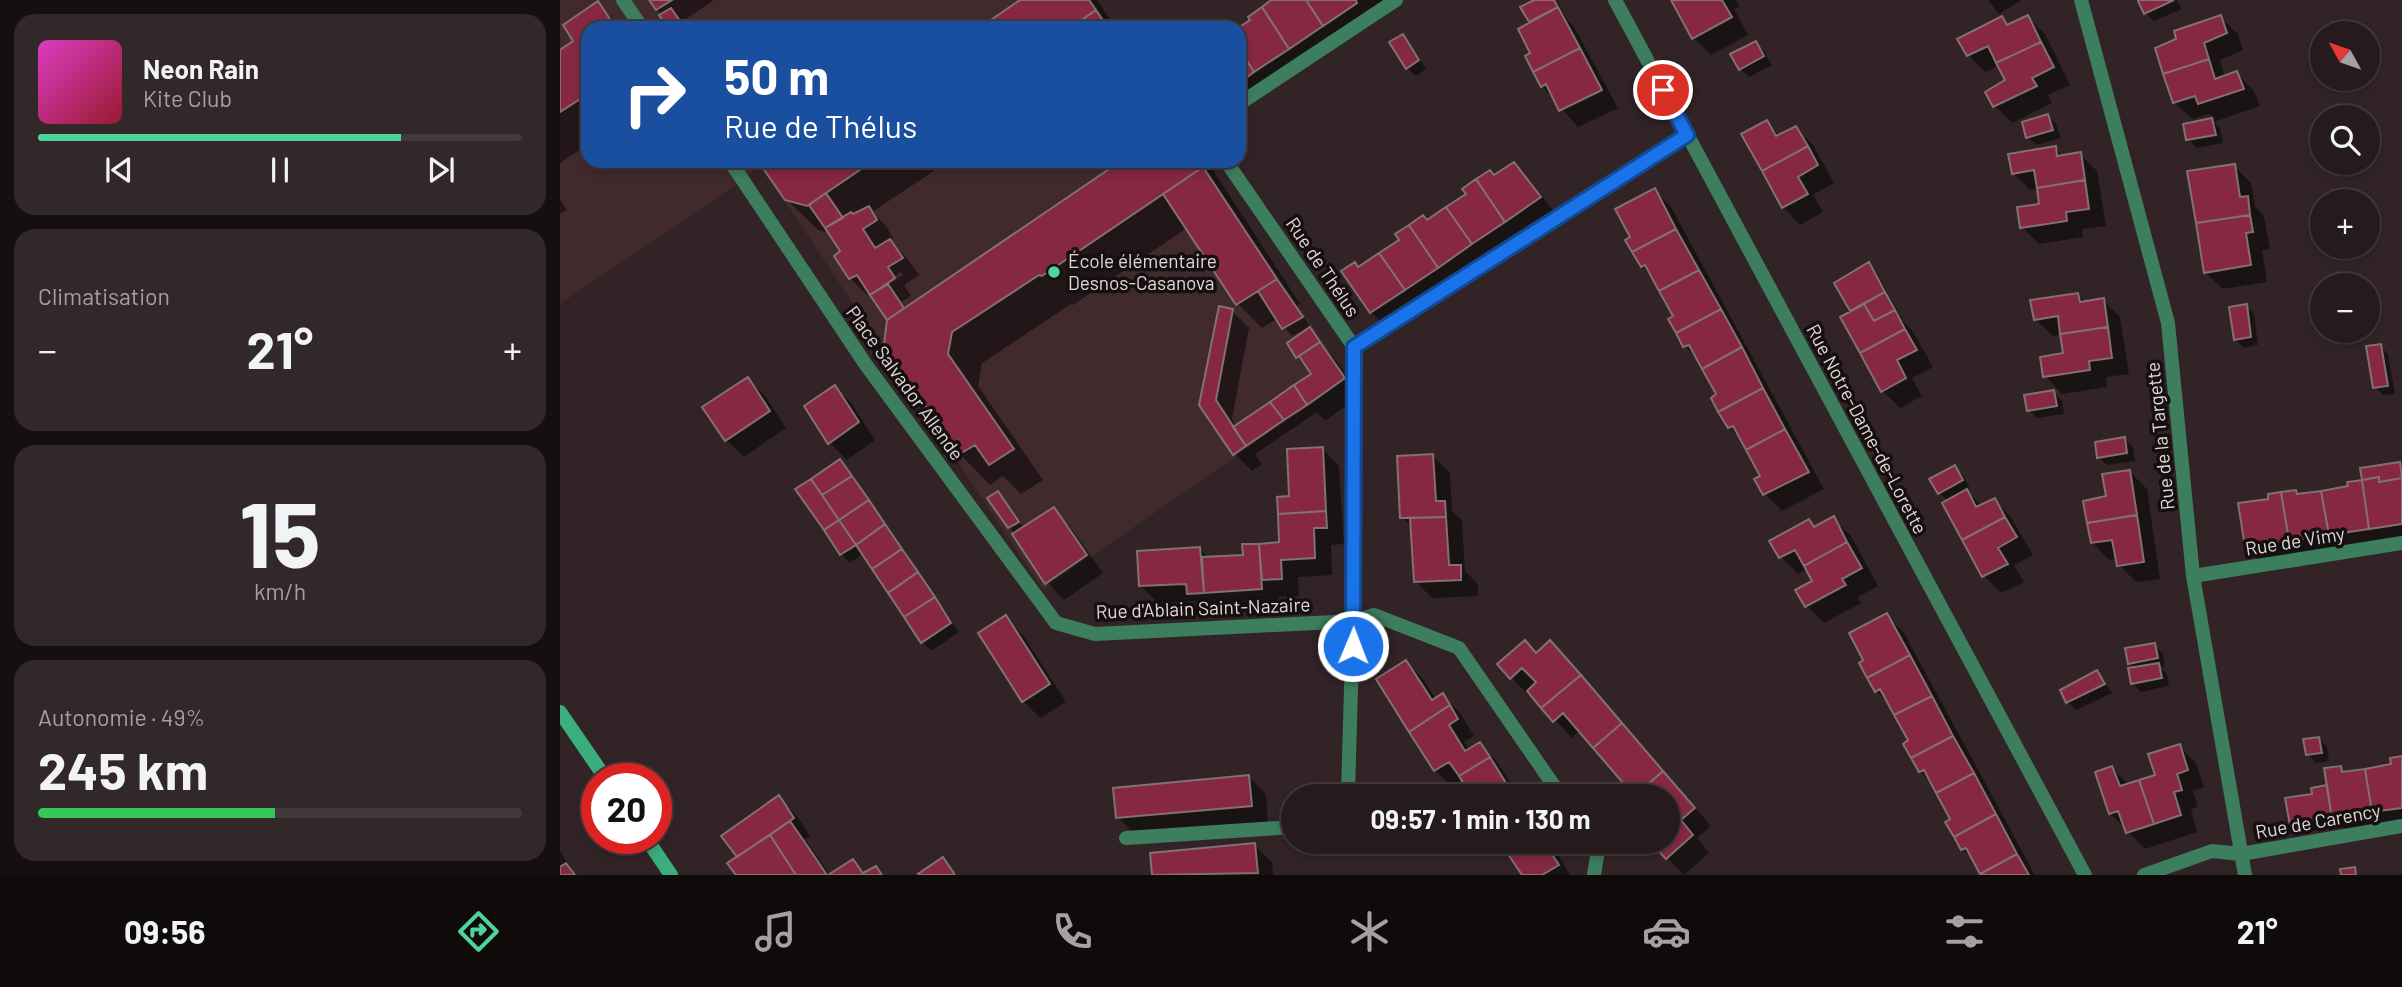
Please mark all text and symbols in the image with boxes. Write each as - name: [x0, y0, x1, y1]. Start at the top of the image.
- north arrow: [2310, 21, 2380, 91]
- map controls: [2310, 21, 2380, 343]
- text: 50 m: [724, 46, 829, 105]
- icon: right: [609, 49, 700, 140]
- text: Neon Rain: [143, 53, 259, 84]
- pin: [1633, 60, 1693, 120]
- icon: arrive: [1644, 71, 1682, 109]
- text: Kite Club: [143, 84, 232, 112]
- button: search: [2310, 105, 2380, 175]
- text: Rue de Thélus: [724, 106, 917, 144]
- icon: previous: [100, 151, 138, 189]
- icon: pause: [261, 151, 299, 189]
- icon: next: [422, 151, 460, 189]
- button: +: [2310, 189, 2380, 259]
- street label: Rue de Thélus: [1282, 213, 1365, 321]
- place label: École élémentaire Desnos-Casanova: [1068, 249, 1217, 294]
- marker: École élémentaire Desnos-Casanova: [1046, 264, 1062, 280]
- button: −: [2310, 273, 2380, 343]
- text: Climatisation: [38, 282, 170, 310]
- street label: Place Salvador Allende: [842, 301, 969, 464]
- text: 21°: [247, 317, 313, 379]
- street label: Rue Notre-Dame-de-Lorette: [1802, 320, 1933, 538]
- text: −: [38, 326, 57, 372]
- text: +: [503, 326, 522, 372]
- street label: Rue de la Targette: [2140, 361, 2179, 511]
- text: 15: [239, 477, 321, 586]
- street label: Rue de Vimy: [2244, 521, 2347, 560]
- text: km/h: [254, 577, 306, 605]
- street label: Rue d'Ablain Saint-Nazaire: [1095, 592, 1311, 623]
- position arrow: [1316, 609, 1390, 683]
- text: Autonomie · 49%: [38, 703, 205, 731]
- text: 245 km: [38, 738, 208, 800]
- speed limit sign: 20: [581, 763, 672, 854]
- street label: Rue de Carency: [2254, 798, 2383, 843]
- text: 09:57 · 1 min · 130 m: [1371, 803, 1590, 834]
- icon: directions: [454, 907, 503, 956]
- icon: music: [751, 907, 800, 956]
- icon: phone: [1048, 907, 1097, 956]
- icon: climate: [1345, 907, 1394, 956]
- icon: car: [1642, 907, 1691, 956]
- icon: filters: [1940, 907, 1989, 956]
- text: 09:56: [124, 912, 205, 950]
- text: 21°: [2237, 912, 2278, 950]

